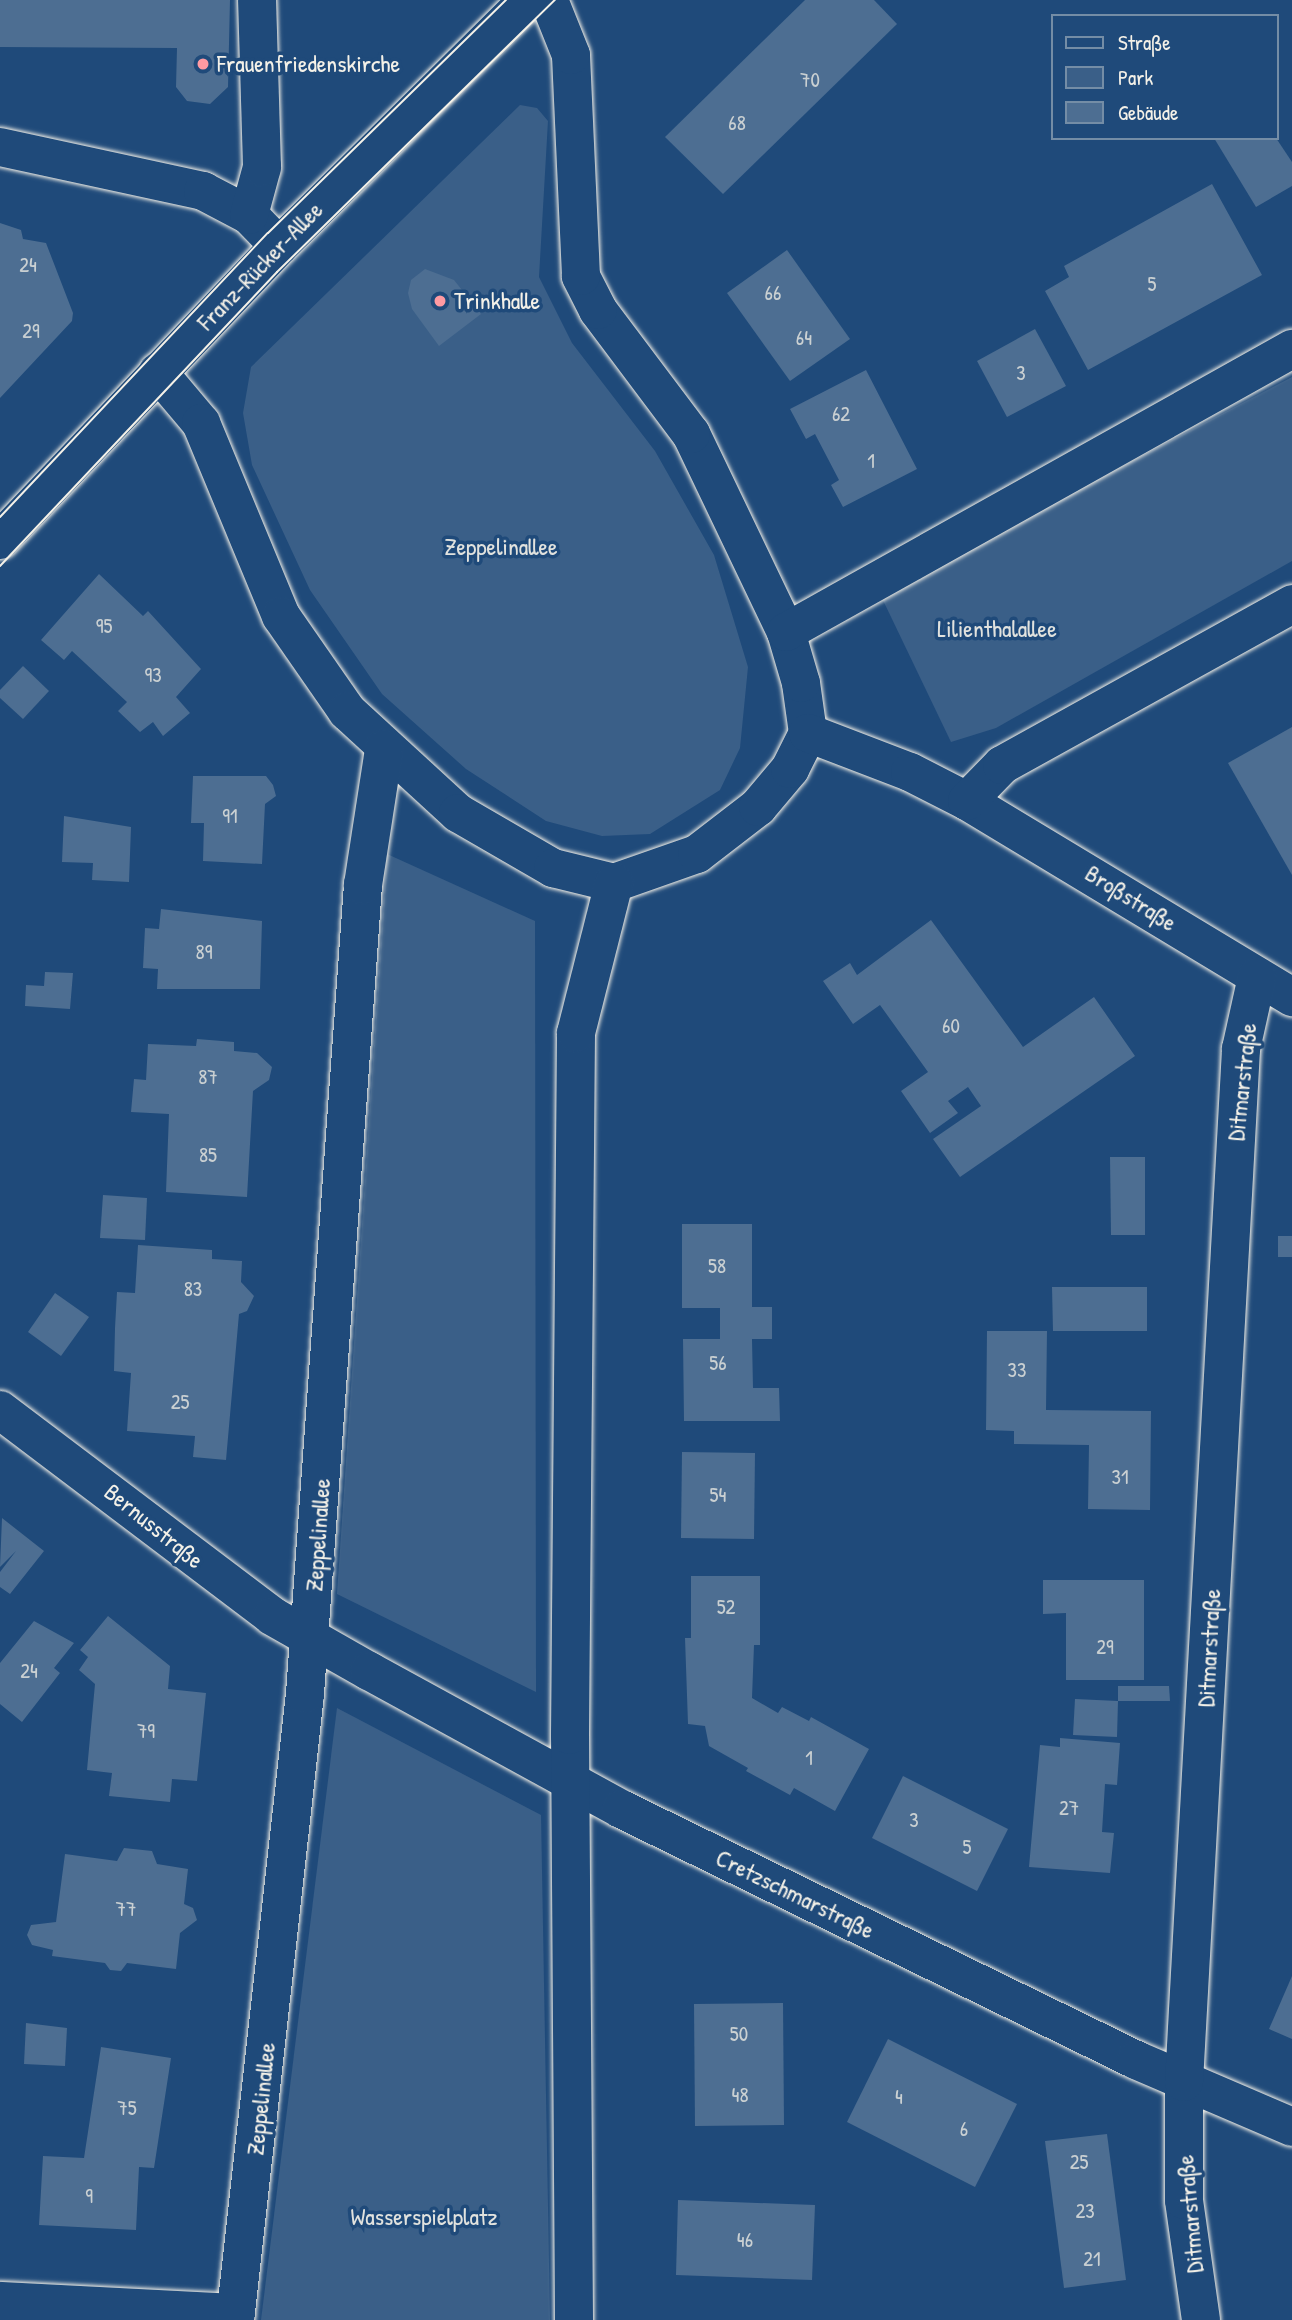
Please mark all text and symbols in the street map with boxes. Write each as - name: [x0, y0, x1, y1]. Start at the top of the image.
- legend: [1050, 14, 1278, 140]
- text: Straße: [1118, 28, 1171, 57]
- place label: Frauenfriedenskirche: [217, 50, 400, 78]
- marker: Frauenfriedenskirche: [195, 56, 211, 72]
- text: Park: [1118, 63, 1153, 92]
- house number: 70: [800, 67, 820, 93]
- text: Gebäude: [1118, 98, 1178, 127]
- house number: 68: [728, 110, 746, 136]
- street label: Franz-Rücker-Allee: [191, 196, 329, 336]
- house number: 24: [19, 252, 37, 278]
- house number: 5: [1148, 271, 1156, 297]
- house number: 66: [765, 280, 781, 306]
- place label: Trinkhalle: [454, 287, 540, 315]
- marker: Trinkhalle: [432, 293, 448, 309]
- house number: 29: [22, 318, 40, 344]
- house number: 64: [796, 325, 812, 351]
- house number: 3: [1016, 360, 1026, 386]
- house number: 62: [832, 401, 850, 427]
- house number: 1: [867, 448, 875, 474]
- park label: Zeppelinallee: [444, 533, 558, 561]
- house number: 95: [96, 613, 112, 639]
- park label: Lilienthalallee: [937, 615, 1057, 643]
- house number: 93: [144, 662, 162, 688]
- house number: 91: [222, 803, 238, 829]
- street label: Broßstraße: [1080, 859, 1182, 937]
- house number: 89: [196, 939, 212, 965]
- house number: 60: [942, 1013, 960, 1039]
- street label: Ditmarstraße: [1221, 1022, 1263, 1142]
- house number: 87: [198, 1064, 218, 1090]
- house number: 85: [199, 1142, 217, 1168]
- house number: 58: [708, 1253, 726, 1279]
- house number: 83: [184, 1276, 202, 1302]
- house number: 56: [709, 1350, 727, 1376]
- house number: 33: [1008, 1357, 1026, 1383]
- house number: 25: [171, 1389, 189, 1415]
- house number: 31: [1111, 1464, 1129, 1490]
- street label: Bernusstraße: [99, 1477, 209, 1575]
- street label: Zeppelinallee: [300, 1477, 336, 1593]
- house number: 54: [710, 1482, 726, 1508]
- street label: Ditmarstraße: [1192, 1588, 1226, 1708]
- house number: 52: [717, 1594, 735, 1620]
- house number: 29: [1096, 1634, 1114, 1660]
- house number: 24: [20, 1658, 38, 1684]
- house number: 79: [137, 1718, 155, 1744]
- house number: 1: [805, 1745, 813, 1771]
- house number: 27: [1059, 1795, 1079, 1821]
- house number: 3: [909, 1807, 919, 1833]
- house number: 5: [963, 1834, 971, 1860]
- street label: Cretzschmarstraße: [711, 1843, 879, 1945]
- house number: 77: [116, 1896, 136, 1922]
- house number: 50: [730, 2021, 748, 2047]
- street label: Zeppelinallee: [241, 2041, 281, 2157]
- house number: 48: [732, 2082, 748, 2108]
- house number: 4: [895, 2084, 903, 2110]
- house number: 75: [117, 2095, 137, 2121]
- house number: 6: [960, 2116, 968, 2142]
- house number: 25: [1070, 2149, 1088, 2175]
- street label: Ditmarstraße: [1170, 2154, 1210, 2274]
- house number: 9: [85, 2183, 93, 2209]
- house number: 23: [1075, 2198, 1095, 2224]
- park label: Wasserspielplatz: [351, 2203, 497, 2231]
- house number: 46: [737, 2227, 753, 2253]
- house number: 21: [1083, 2246, 1101, 2272]

